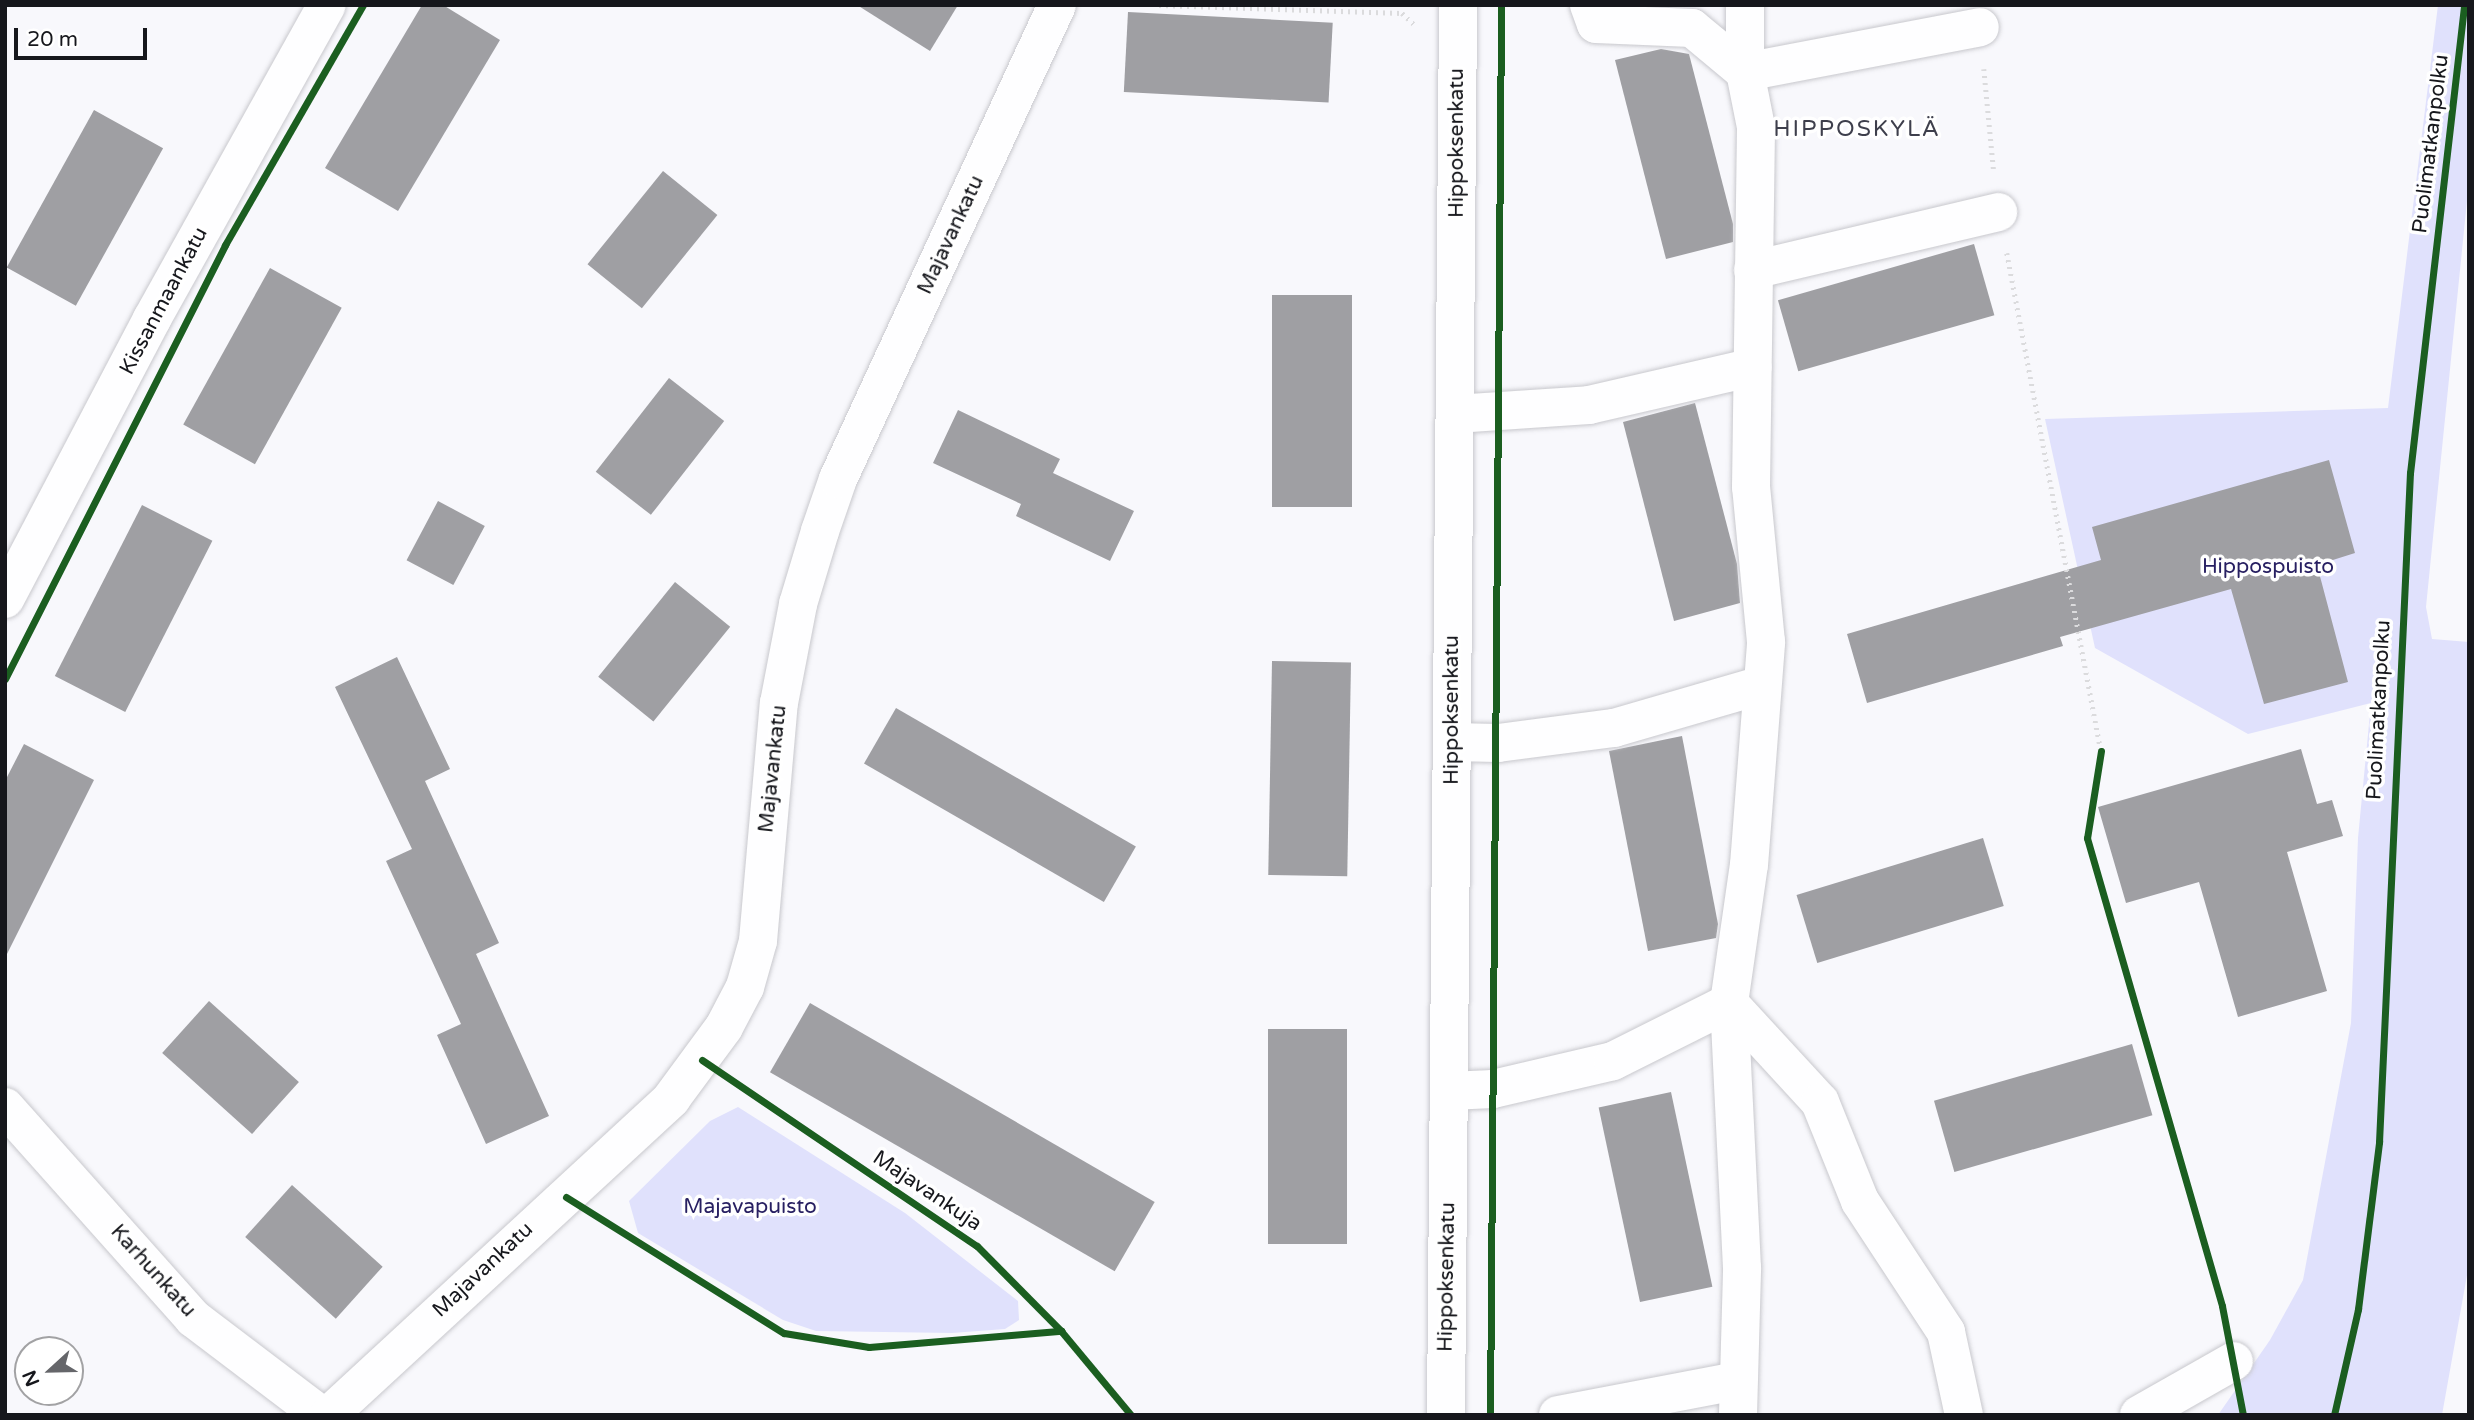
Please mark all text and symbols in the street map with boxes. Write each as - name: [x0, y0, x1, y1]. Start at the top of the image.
- scale bar: [18, 14, 150, 58]
- text: 20 m: [27, 27, 78, 52]
- street label: Puolimatkanpolku: [2408, 53, 2454, 235]
- street label: Hippoksenkatu: [1444, 68, 1470, 218]
- district label: HIPPOSKYLÄ: [1774, 115, 1940, 143]
- street label: Majavankatu: [912, 172, 990, 298]
- street label: Kissanmaankatu: [115, 223, 213, 379]
- park label: Hippospuisto: [2202, 554, 2334, 580]
- street label: Puolimatkanpolku: [2362, 619, 2396, 801]
- street label: Hippoksenkatu: [1439, 635, 1465, 785]
- street label: Majavankatu: [754, 704, 792, 834]
- street label: Majavankuja: [868, 1145, 986, 1237]
- park label: Majavapuisto: [683, 1194, 817, 1220]
- street label: Hippoksenkatu: [1433, 1202, 1461, 1352]
- street label: Majavankatu: [428, 1217, 538, 1323]
- street label: Karhunkatu: [105, 1220, 201, 1322]
- north arrow: [14, 1336, 84, 1406]
- text: N: [18, 1367, 44, 1389]

